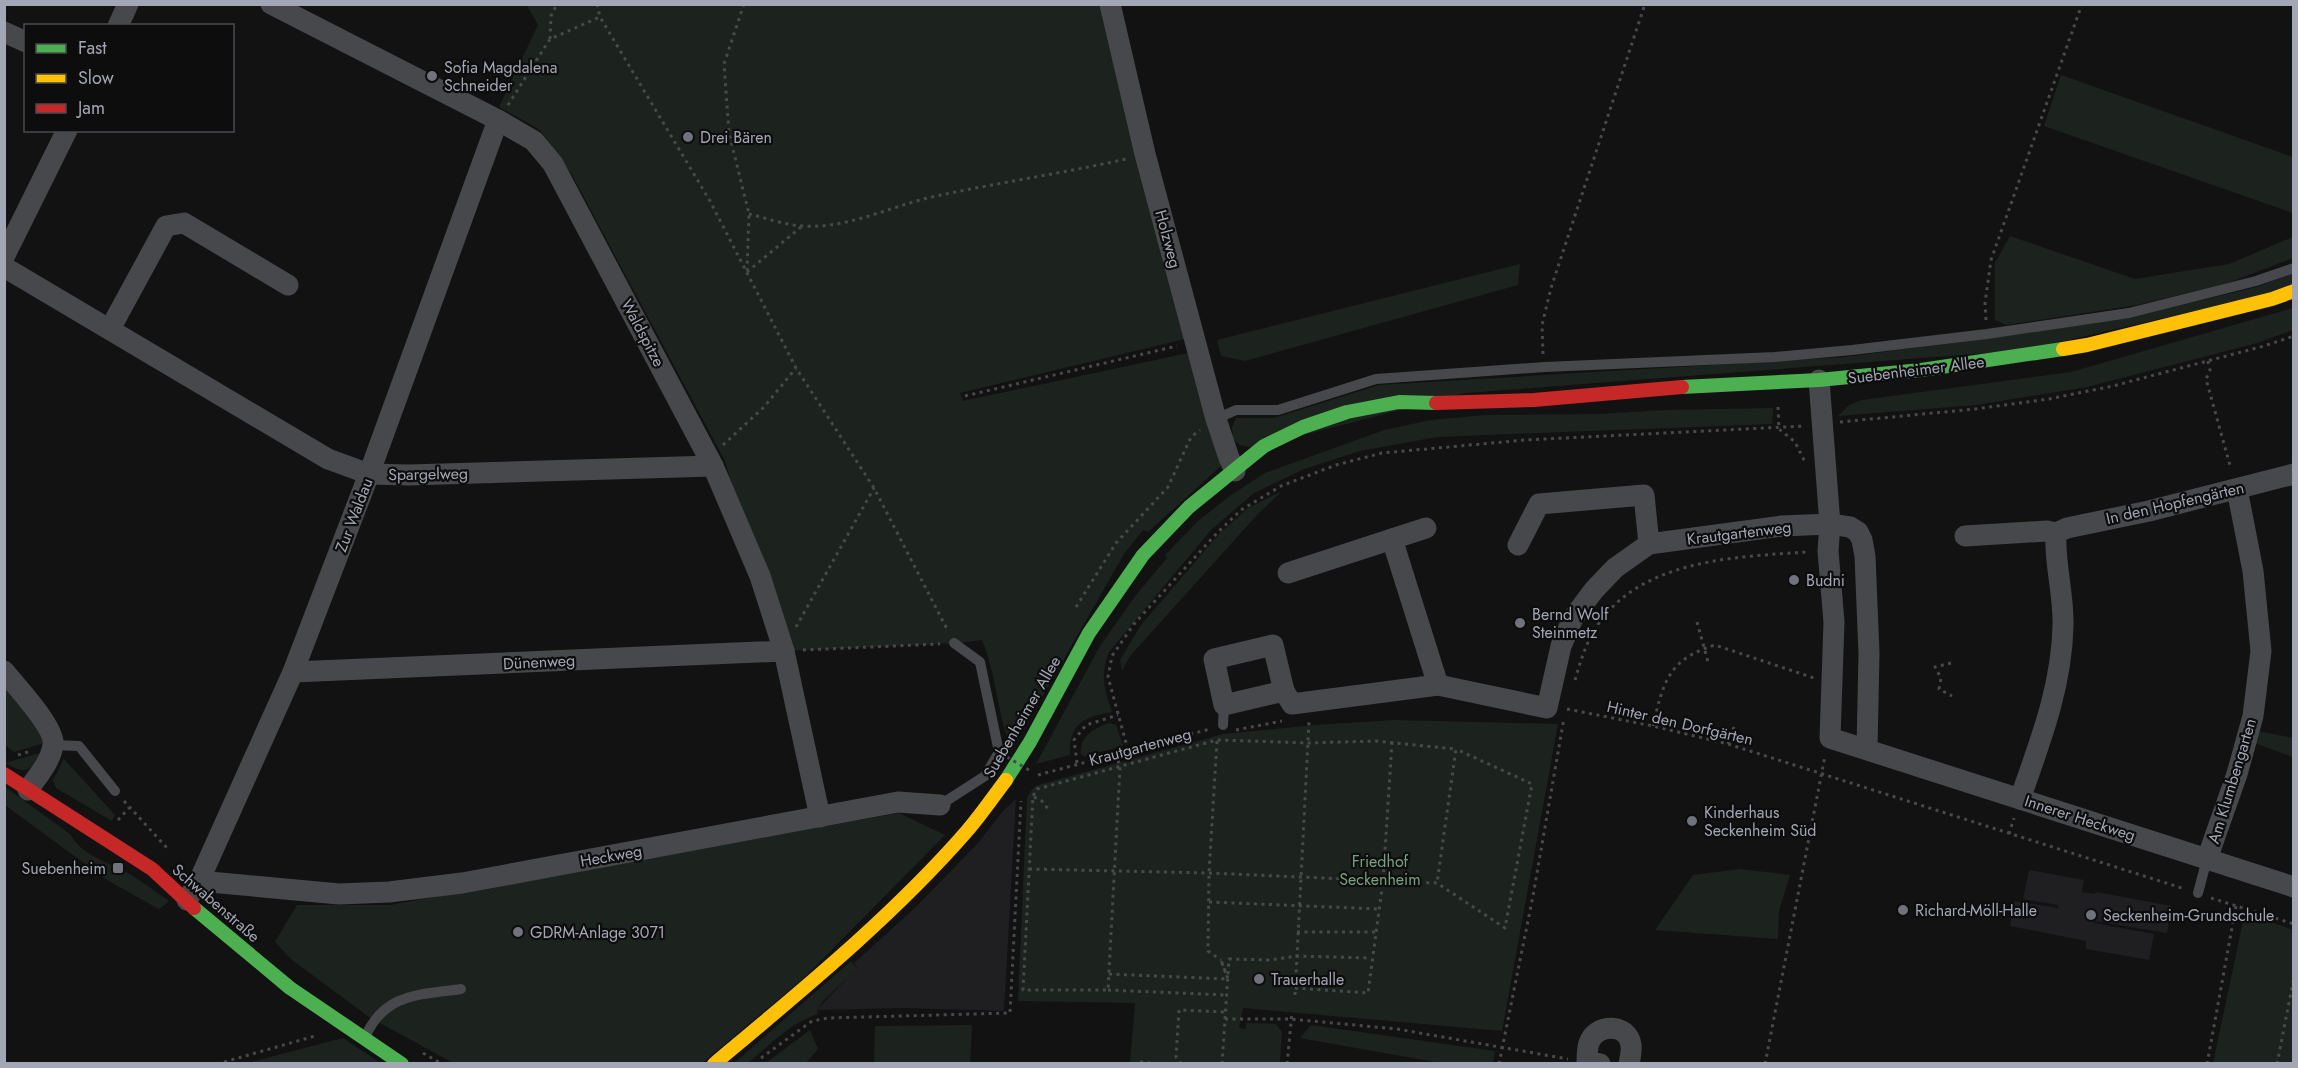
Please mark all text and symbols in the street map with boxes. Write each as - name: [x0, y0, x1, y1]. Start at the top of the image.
- legend: [24, 24, 234, 132]
- text: Fast: [78, 35, 107, 61]
- place label: Sofia Magdalena Schneider: [444, 56, 557, 97]
- text: Slow: [78, 65, 115, 91]
- marker: Sofia Magdalena Schneider: [425, 69, 439, 83]
- text: Jam: [76, 95, 105, 121]
- place label: Drei Bären: [700, 126, 772, 149]
- marker: Drei Bären: [681, 130, 695, 144]
- street label: Holzweg: [1149, 207, 1187, 271]
- street label: Waldspitze: [616, 295, 670, 371]
- street label: Suebenheimer Allee: [1846, 350, 1986, 390]
- street label: Spargelweg: [388, 462, 468, 486]
- street label: Zur Waldau: [329, 475, 379, 555]
- street label: In den Hopfengärten: [2104, 476, 2246, 530]
- street label: Krautgartenweg: [1685, 515, 1793, 551]
- place label: Budni: [1806, 569, 1845, 592]
- marker: Budni: [1787, 573, 1801, 587]
- place label: Bernd Wolf Steinmetz: [1532, 603, 1609, 644]
- marker: Bernd Wolf Steinmetz: [1513, 616, 1527, 630]
- street label: Dünenweg: [502, 649, 576, 675]
- street label: Suebenheimer Allee: [978, 652, 1066, 782]
- street label: Hinter den Dorfgärten: [1605, 695, 1755, 751]
- street label: Am Klumbengarten: [2202, 715, 2262, 847]
- street label: Krautgartenweg: [1086, 722, 1194, 772]
- street label: Innerer Heckweg: [2022, 789, 2138, 847]
- place label: Kinderhaus Seckenheim Süd: [1704, 801, 1816, 842]
- marker: Kinderhaus Seckenheim Süd: [1685, 814, 1699, 828]
- street label: Heckweg: [578, 839, 644, 873]
- park label: Friedhof Seckenheim: [1339, 850, 1421, 891]
- place label: Suebenheim: [22, 857, 106, 880]
- street label: Schwabenstraße: [167, 858, 265, 948]
- marker: Suebenheim: [111, 861, 125, 875]
- place label: Richard-Möll-Halle: [1915, 899, 2037, 922]
- marker: Richard-Möll-Halle: [1896, 903, 1910, 917]
- place label: Seckenheim-Grundschule: [2103, 904, 2274, 927]
- marker: Seckenheim-Grundschule: [2084, 908, 2098, 922]
- place label: GDRM-Anlage 3071: [530, 921, 665, 944]
- marker: GDRM-Anlage 3071: [511, 925, 525, 939]
- place label: Trauerhalle: [1271, 968, 1344, 991]
- marker: Trauerhalle: [1252, 972, 1266, 986]

